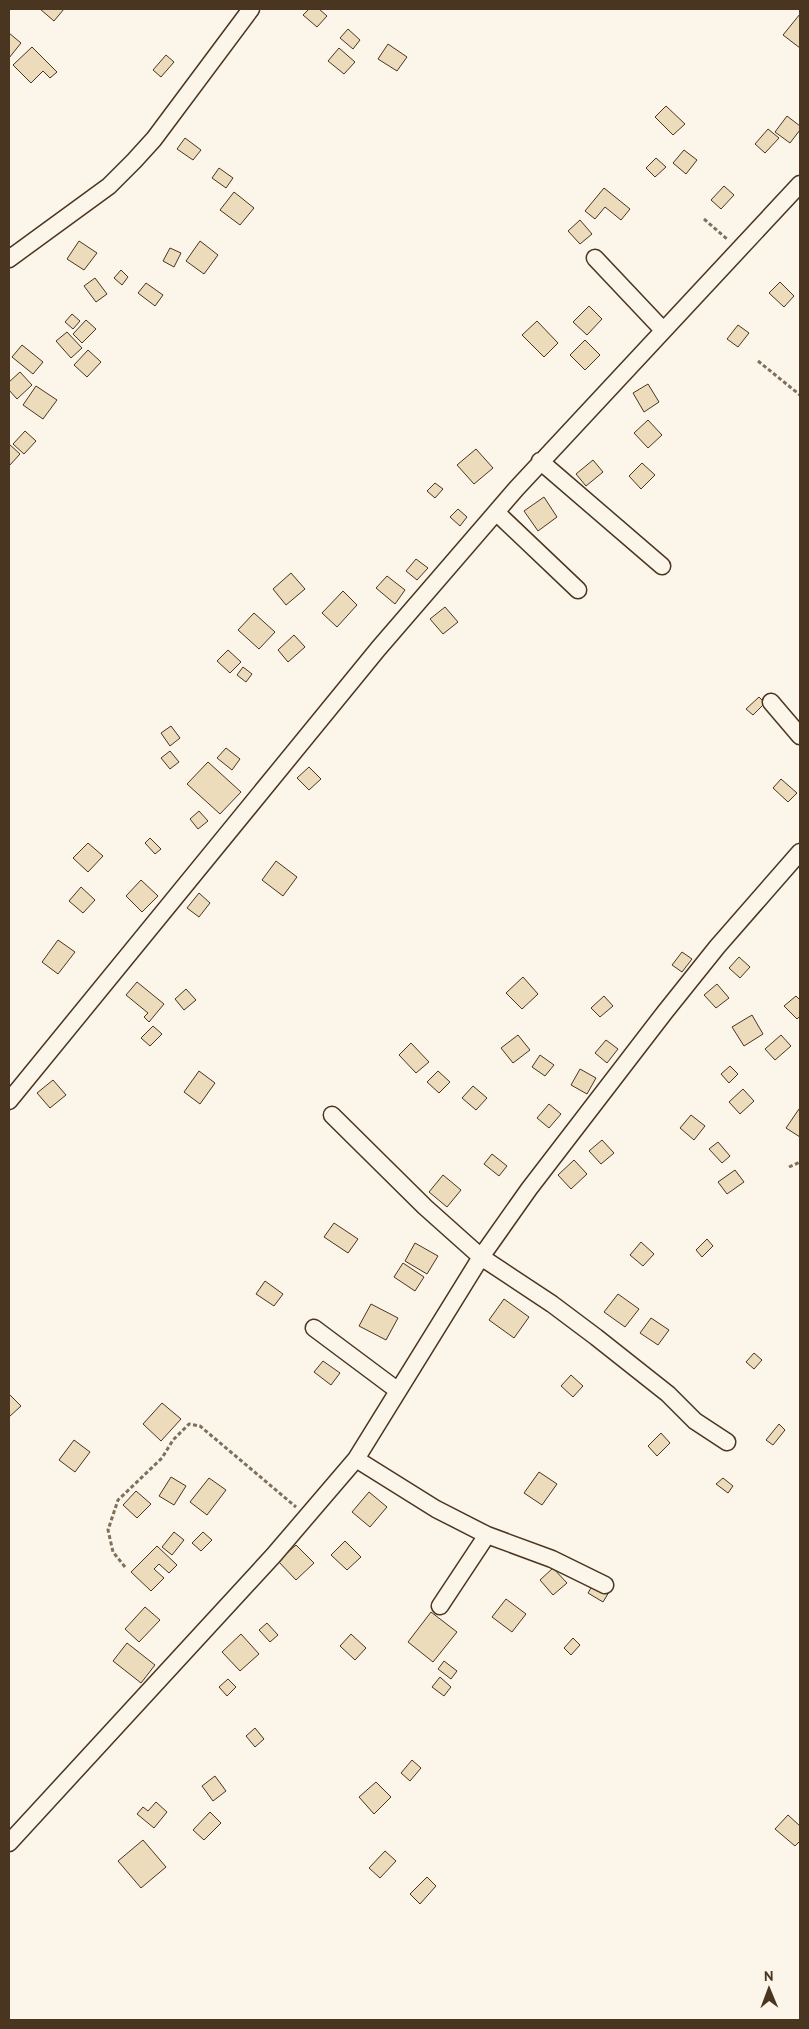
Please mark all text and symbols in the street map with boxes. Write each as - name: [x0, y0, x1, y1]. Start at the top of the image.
- north arrow: [744, 1964, 794, 2014]
- text: N: [764, 1969, 774, 1986]

